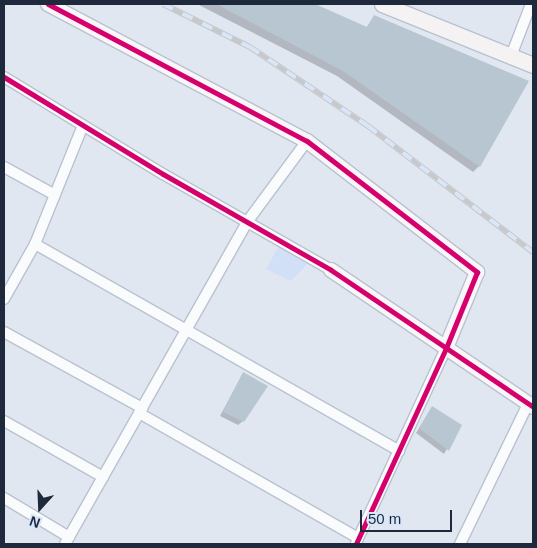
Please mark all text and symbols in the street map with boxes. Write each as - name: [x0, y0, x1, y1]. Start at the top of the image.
- north arrow: [15, 483, 65, 533]
- scale bar: [362, 500, 454, 532]
- text: 50 m: [368, 510, 401, 527]
- text: N: [27, 513, 42, 531]

